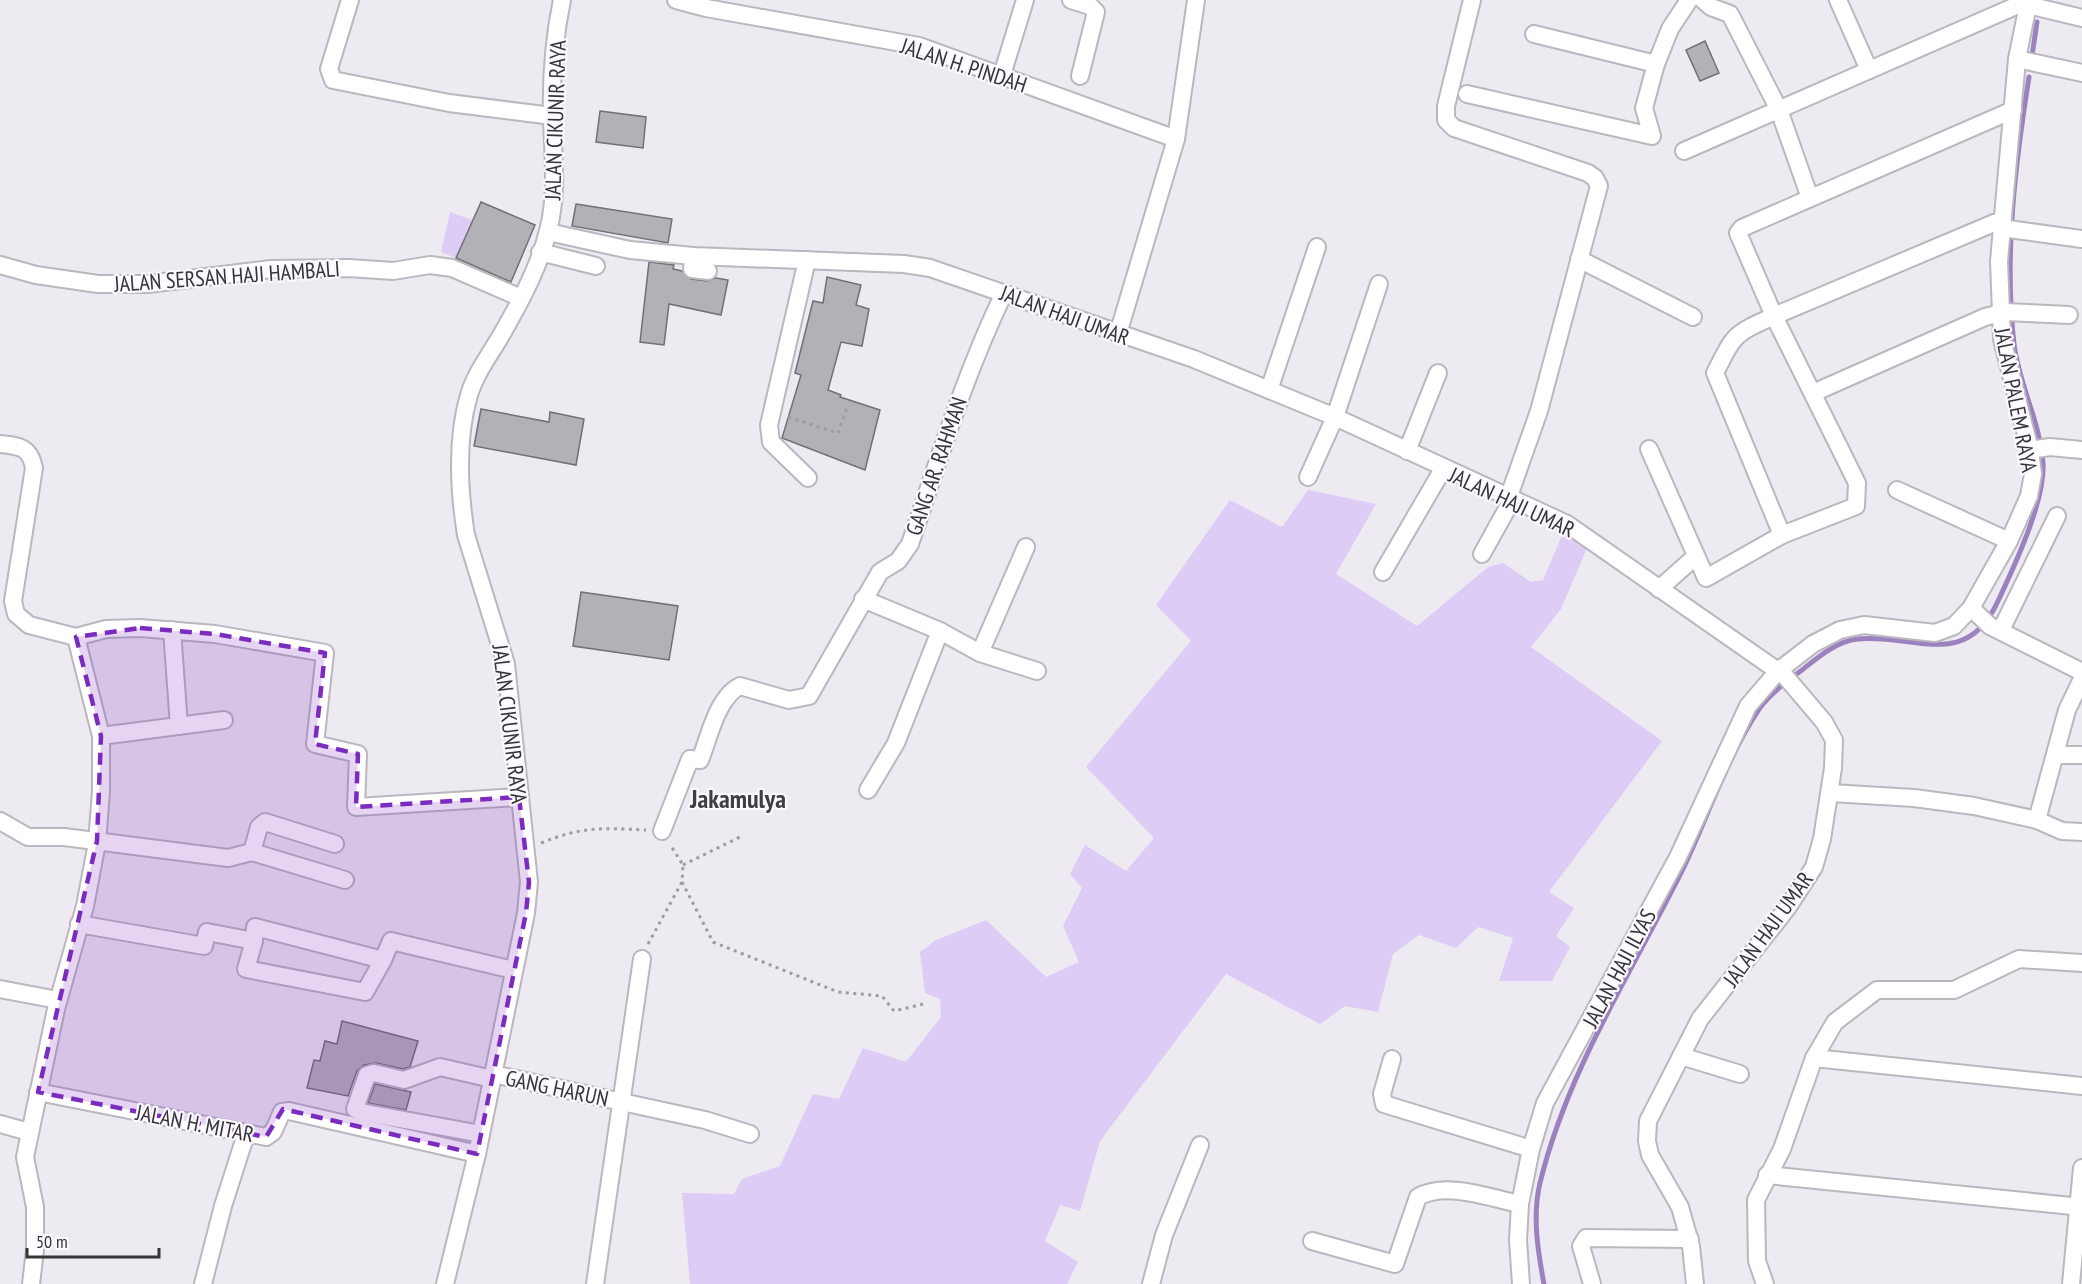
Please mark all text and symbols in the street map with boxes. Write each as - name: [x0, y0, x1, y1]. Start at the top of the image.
- street label: JALAN H. PINDAH: [896, 31, 1031, 99]
- street label: JALAN CIKUNIR RAYA: [538, 39, 572, 201]
- street label: JALAN SERSAN HAJI HAMBALI: [112, 254, 341, 298]
- street label: JALAN HAJI UMAR: [996, 278, 1134, 351]
- street label: JALAN PALEM RAYA: [1988, 324, 2044, 475]
- street label: GANG AR. RAHMAN: [899, 393, 973, 539]
- street label: JALAN HAJI UMAR: [1444, 460, 1579, 543]
- street label: JALAN CIKUNIR RAYA: [486, 642, 534, 806]
- district label: Jakamulya: [689, 782, 786, 815]
- street label: JALAN HAJI UMAR: [1716, 866, 1819, 993]
- street label: JALAN HAJI ILYAS: [1576, 904, 1662, 1033]
- street label: GANG HARUN: [503, 1063, 611, 1113]
- street label: JALAN H. MITAR: [133, 1098, 256, 1148]
- scale bar: [27, 1221, 159, 1259]
- text: 50 m: [36, 1230, 68, 1253]

